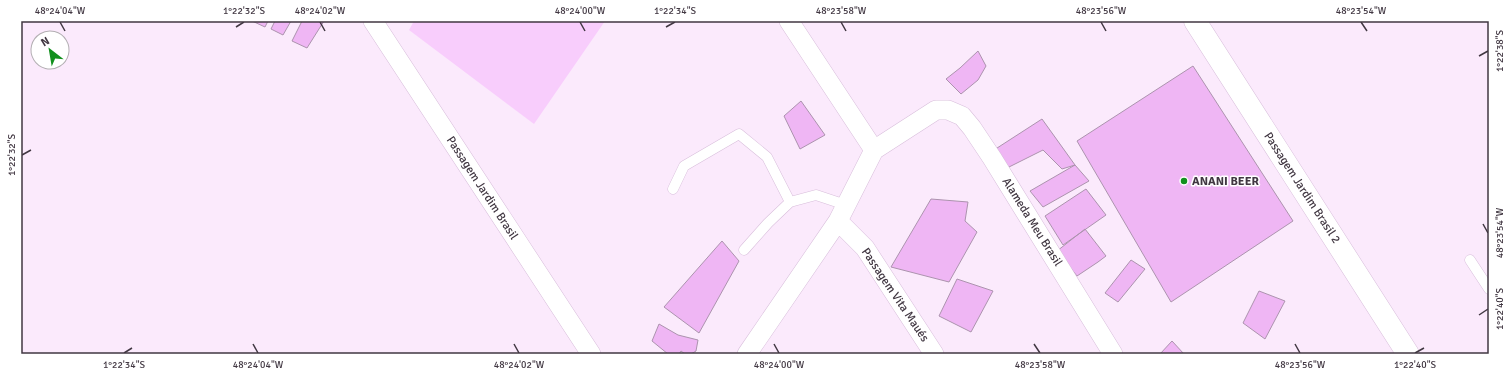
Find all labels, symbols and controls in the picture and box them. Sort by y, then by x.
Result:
text: 48°24'04"W [35,5,86,17]
text: 1°22'32"S [223,5,266,17]
text: 48°24'02"W [295,5,346,17]
text: 48°24'00"W [555,5,606,17]
text: 1°22'34"S [654,5,697,17]
text: 48°23'58"W [816,5,867,17]
text: 48°23'56"W [1076,5,1127,17]
text: 48°23'54"W [1336,5,1387,17]
text: 1°22'38"S [1494,29,1506,72]
north arrow [30,30,70,70]
text: N [38,34,52,49]
street label: Passagem Jardim Brasil 2 [1260,130,1344,246]
text: 1°22'32"S [6,133,18,176]
street label: Passagem Jardim Brasil [443,133,521,243]
place label: ANANI BEER [1192,174,1260,189]
street label: Alameda Meu Brasil [999,175,1066,270]
marker: ANANI BEER [1179,176,1189,186]
text: 48°23'54"W [1494,207,1506,258]
street label: Passagem Vita Maués [858,245,932,345]
text: 1°22'40"S [1494,287,1506,330]
text: 1°22'34"S [103,359,146,371]
text: 48°24'04"W [233,359,284,371]
text: 48°24'02"W [494,359,545,371]
text: 48°24'00"W [754,359,805,371]
text: 48°23'58"W [1015,359,1066,371]
text: 48°23'56"W [1275,359,1326,371]
text: 1°22'40"S [1394,359,1437,371]

